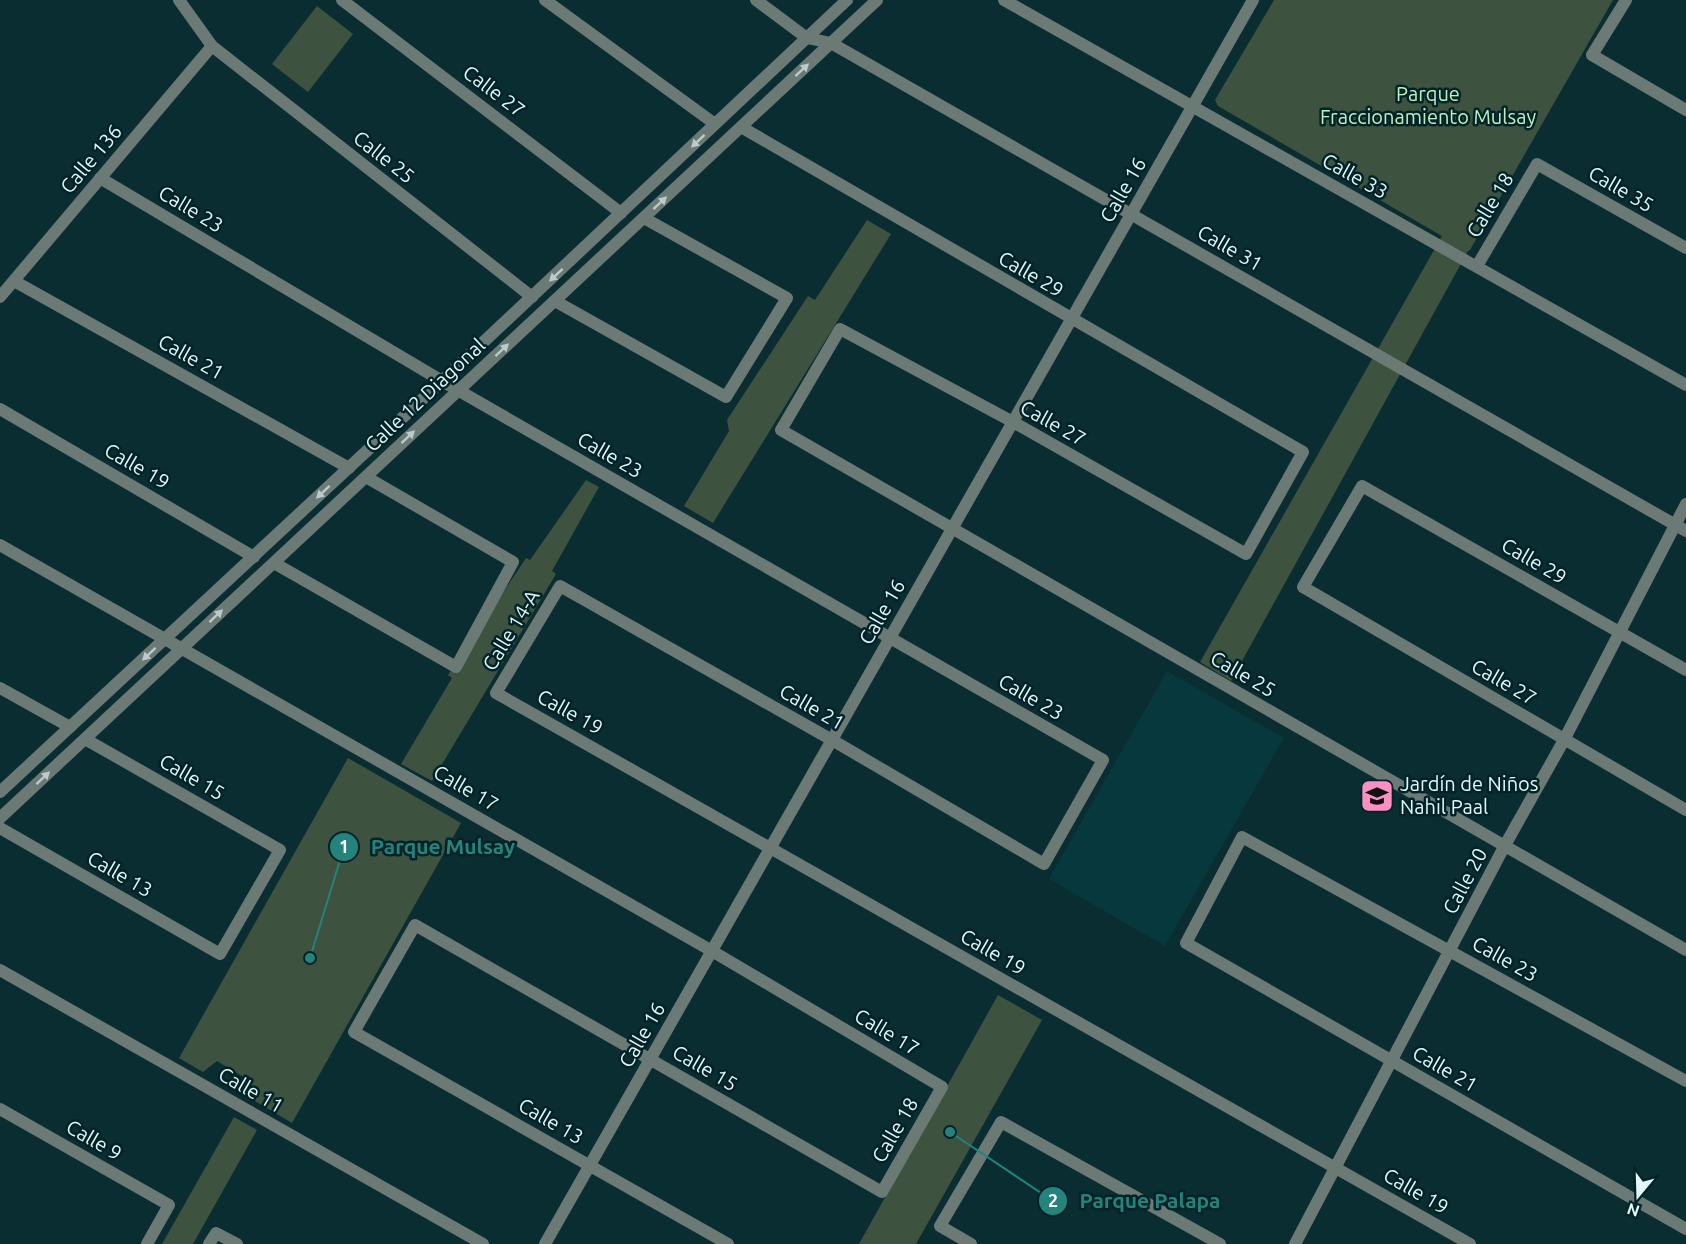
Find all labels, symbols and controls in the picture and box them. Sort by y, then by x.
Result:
street label: Calle 27 [459,60,530,121]
one-way arrow [795,63,810,77]
park label: Parque Fraccionamiento Mulsay [1320,82,1536,128]
street label: Calle 136 [55,120,126,198]
street label: Calle 25 [349,126,419,188]
one-way arrow [690,134,705,148]
street label: Calle 33 [1319,148,1392,203]
street label: Calle 16 [1095,153,1150,226]
street label: Calle 35 [1585,161,1658,216]
street label: Calle 18 [1461,168,1518,241]
street label: Calle 23 [155,180,228,237]
one-way arrow [652,196,667,210]
street label: Calle 31 [1194,220,1267,275]
street label: Calle 29 [995,246,1068,301]
one-way arrow [549,267,563,281]
street label: Calle 21 [155,329,228,384]
street label: Calle 12 Diagonal [360,333,489,456]
one-way arrow [494,343,509,357]
street label: Calle 27 [1017,395,1090,450]
street label: Calle 23 [574,427,647,482]
one-way arrow [401,431,415,445]
street label: Calle 19 [101,438,174,493]
one-way arrow [316,485,330,499]
street label: Calle 29 [1498,533,1571,588]
street label: Calle 16 [854,575,909,648]
street label: Calle 14-A [478,585,544,674]
one-way arrow [208,610,223,623]
street label: Calle 25 [1207,646,1280,701]
one-way arrow [142,647,157,661]
street label: Calle 27 [1468,654,1541,709]
street label: Calle 23 [995,669,1068,724]
street label: Calle 21 [776,679,849,734]
street label: Calle 19 [534,684,607,739]
street label: Calle 15 [156,749,229,804]
street label: Calle 17 [430,760,503,815]
one-way arrow [35,772,50,785]
place label: Jardín de Niños Nahil Paal [1400,772,1539,818]
school or university icon: Jardín de Niños Nahil Paal [1359,778,1395,814]
callout: Parque Mulsay [329,827,527,866]
text: Parque Mulsay [371,834,515,858]
text: 1 [339,836,349,856]
street label: Calle 20 [1438,844,1491,918]
street label: Calle 13 [84,846,157,901]
street label: Calle 19 [957,924,1030,979]
street label: Calle 23 [1469,931,1542,986]
street label: Calle 16 [614,998,669,1071]
street label: Calle 17 [851,1003,924,1060]
street label: Calle 15 [669,1040,742,1095]
street label: Calle 21 [1409,1041,1482,1096]
street label: Calle 11 [215,1062,288,1117]
street label: Calle 13 [515,1093,588,1148]
street label: Calle 18 [867,1093,922,1166]
street label: Calle 9 [63,1115,126,1165]
street label: Calle 19 [1380,1163,1453,1218]
north arrow [1608,1166,1668,1226]
callout: Parque Palapa [1038,1181,1233,1220]
text: Parque Palapa [1079,1188,1221,1212]
text: 2 [1048,1190,1058,1210]
text: N [1625,1200,1642,1221]

